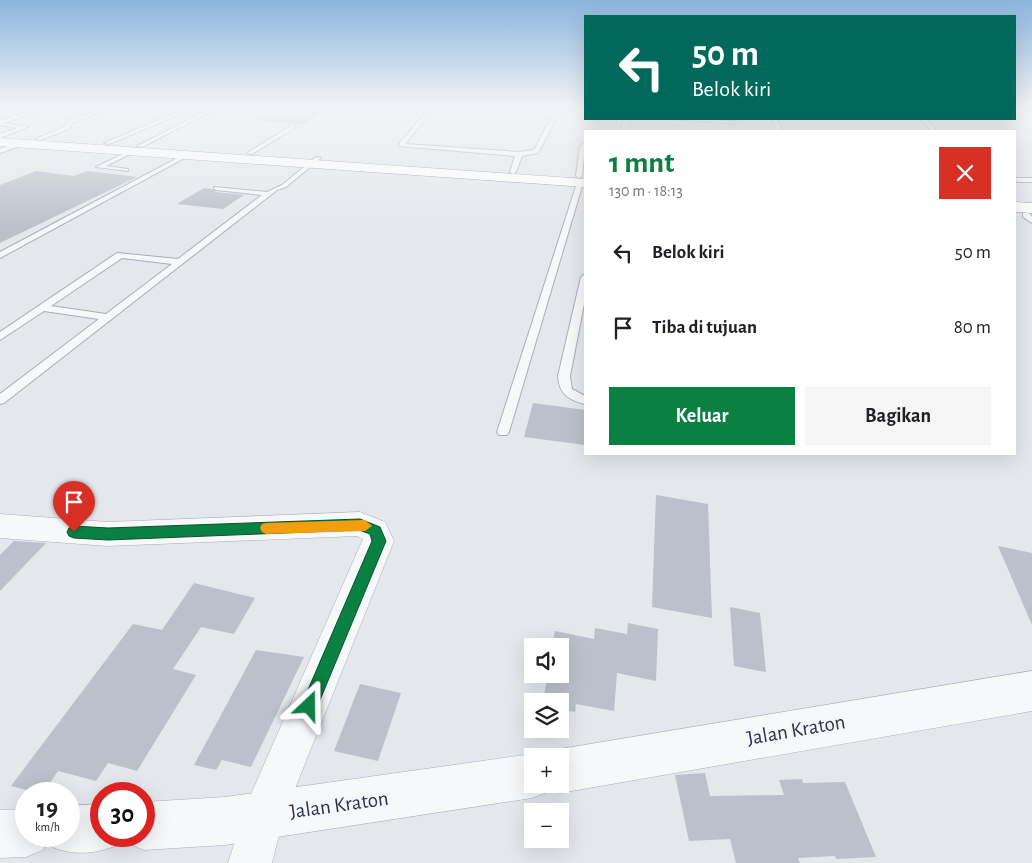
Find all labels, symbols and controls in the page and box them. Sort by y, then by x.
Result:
icon: left [609,35,674,100]
text: 50 m [692,37,759,72]
text: Belok kiri [692,78,771,100]
button: close [939,147,991,199]
text: 1 mnt [609,148,674,178]
text: 130 m · 18:13 [609,183,683,199]
icon: left [609,239,637,267]
text: Belok kiri [652,243,724,262]
text: 50 m [955,243,991,262]
icon: arrive [609,314,637,342]
text: Tiba di tujuan [652,318,757,337]
text: 80 m [954,318,991,337]
button: Keluar [609,387,795,445]
button: Bagikan [805,387,991,445]
pin [53,481,95,532]
icon: arrive [60,488,88,516]
map controls [524,638,569,848]
button: sound [524,638,569,683]
position arrow [282,679,334,731]
button: layers [524,693,569,738]
street label: Jalan Kraton [745,711,847,749]
button: + [524,748,569,793]
speed limit sign: 30 [90,782,155,847]
street label: Jalan Kraton [288,788,390,822]
text: 19 [37,796,58,821]
button: − [524,803,569,848]
text: km/h [35,821,60,833]

